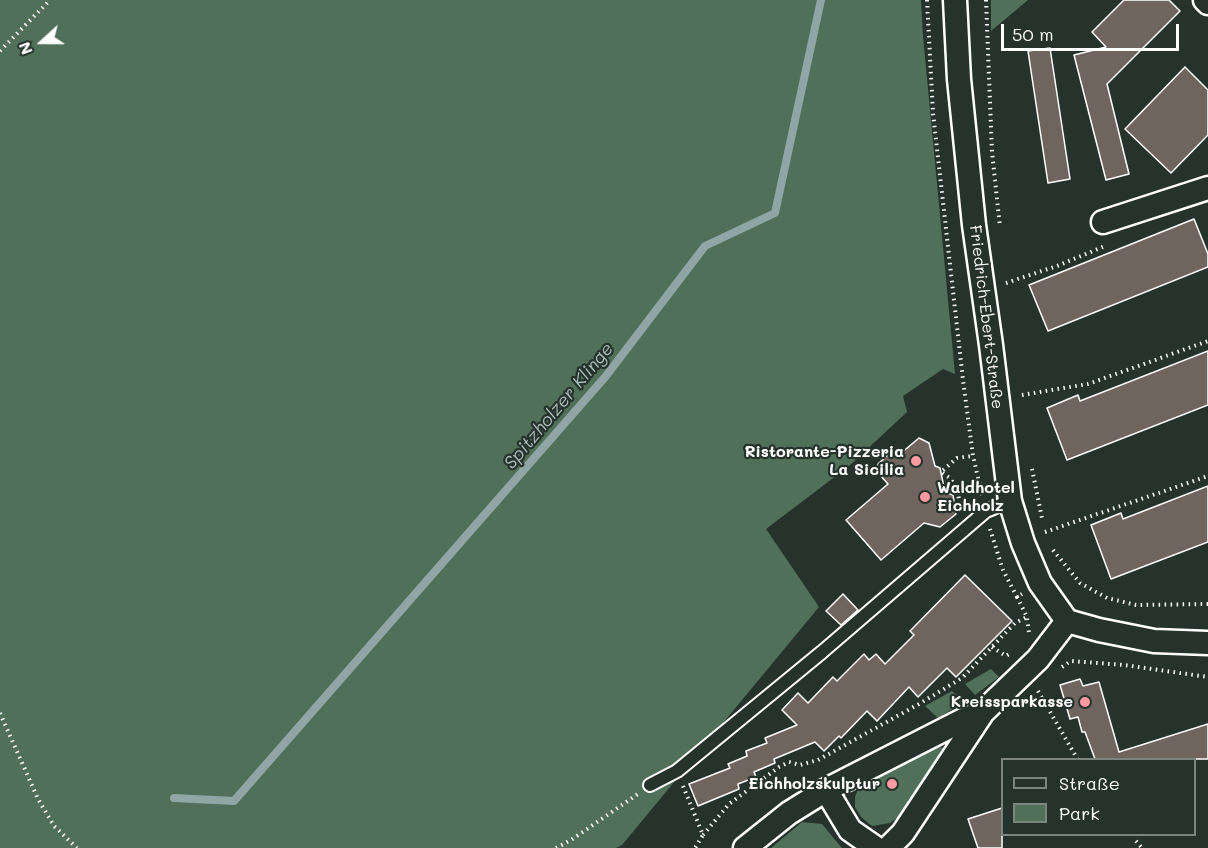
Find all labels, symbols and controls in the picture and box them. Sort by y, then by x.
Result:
north arrow [12,12,72,72]
scale bar [1004,12,1182,50]
text: 50 m [1012,22,1054,46]
text: N [13,39,37,58]
street label: Friedrich-Ebert-Straße [965,224,1007,410]
water label: Spitzholzer Klinge [500,338,618,474]
place label: Ristorante-Pizzeria La Sicilia [744,442,904,480]
marker: Ristorante-Pizzeria La Sicilia [909,454,923,468]
place label: Waldhotel Eichholz [937,478,1015,516]
marker: Waldhotel Eichholz [918,490,932,504]
place label: Kreissparkasse [951,692,1073,712]
marker: Kreissparkasse [1078,695,1092,709]
legend [1001,758,1196,836]
text: Straße [1059,771,1120,795]
place label: Eichholzskulptur [748,774,880,794]
marker: Eichholzskulptur [885,777,899,791]
text: Park [1059,801,1100,825]

